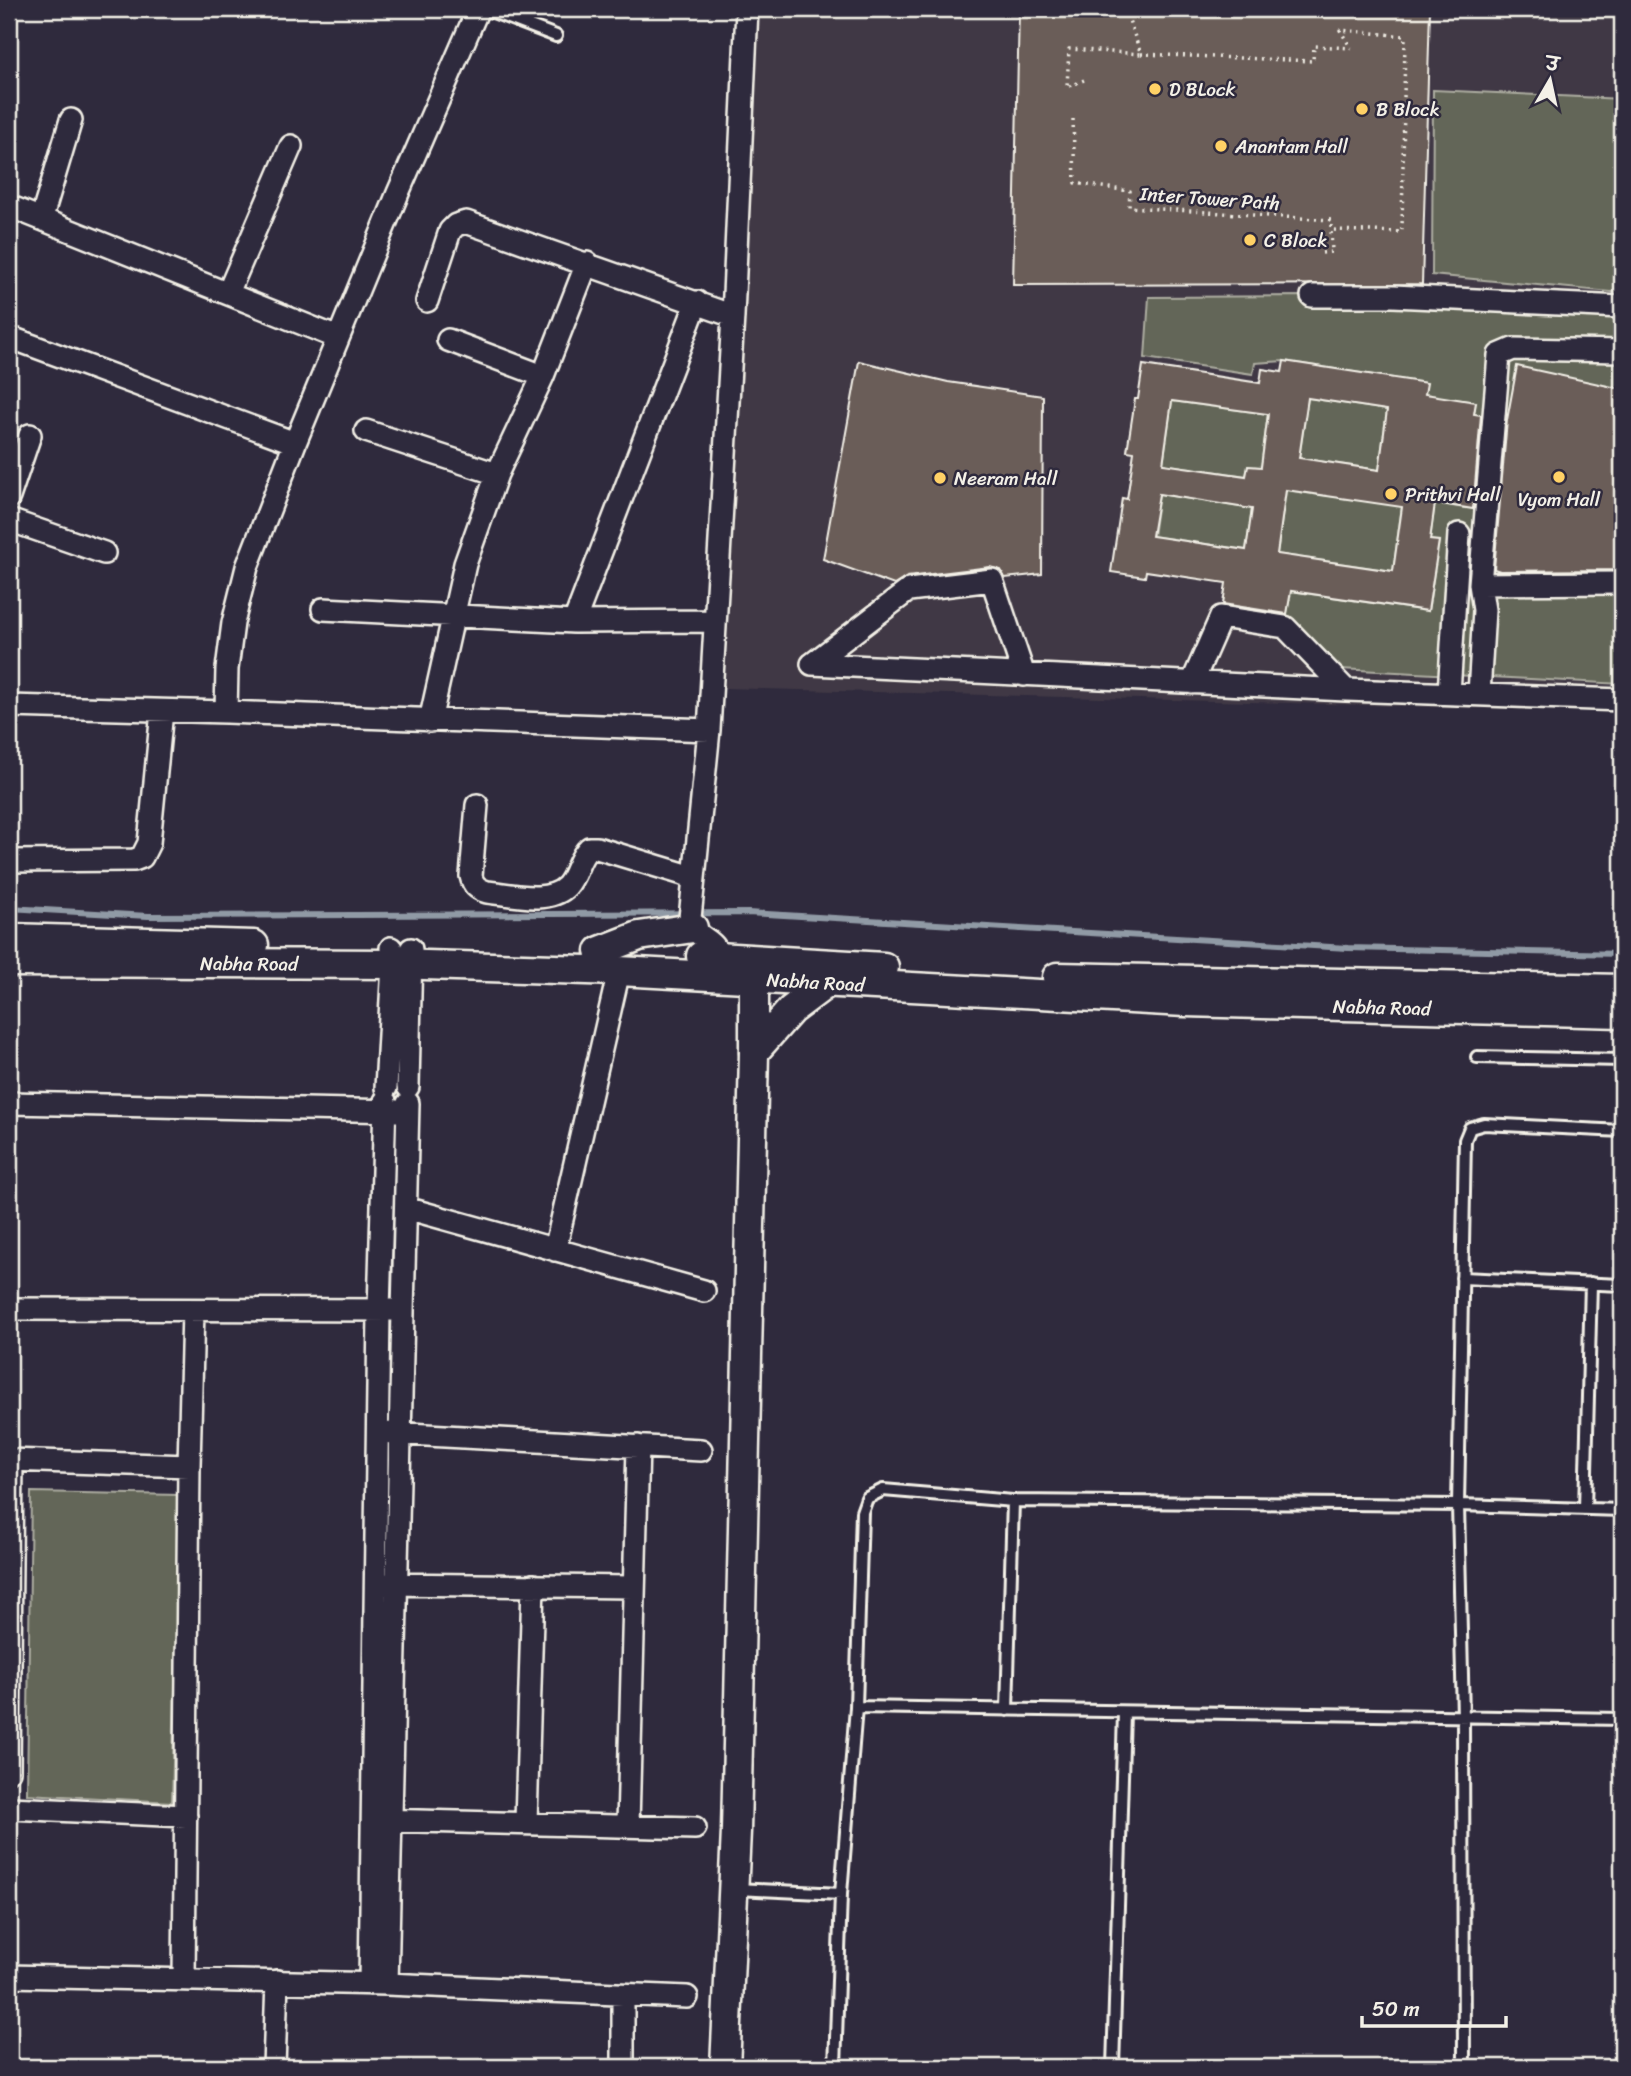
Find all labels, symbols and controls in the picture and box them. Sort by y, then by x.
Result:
north arrow [1516,46,1586,116]
text: उ [1542,46,1564,81]
place label: D BLock [1169,73,1235,106]
marker: D BLock [1147,81,1163,97]
place label: B Block [1376,93,1440,126]
marker: B Block [1354,101,1370,117]
place label: Anantam Hall [1234,130,1349,163]
marker: Anantam Hall [1213,138,1229,154]
street label: Inter Tower Path [1138,177,1281,220]
place label: C Block [1264,224,1328,257]
marker: C Block [1242,232,1258,248]
place label: Neeram Hall [954,462,1058,495]
marker: Vyom Hall [1551,469,1567,485]
marker: Neeram Hall [932,470,948,486]
place label: Prithvi Hall [1405,478,1501,511]
place label: Vyom Hall [1518,483,1601,516]
marker: Prithvi Hall [1383,486,1399,502]
street label: Nabha Road [200,947,300,981]
street label: Nabha Road [766,963,867,1002]
street label: Nabha Road [1332,990,1433,1025]
scale bar [1362,1985,1505,2029]
text: 50 m [1372,1990,1420,2028]

